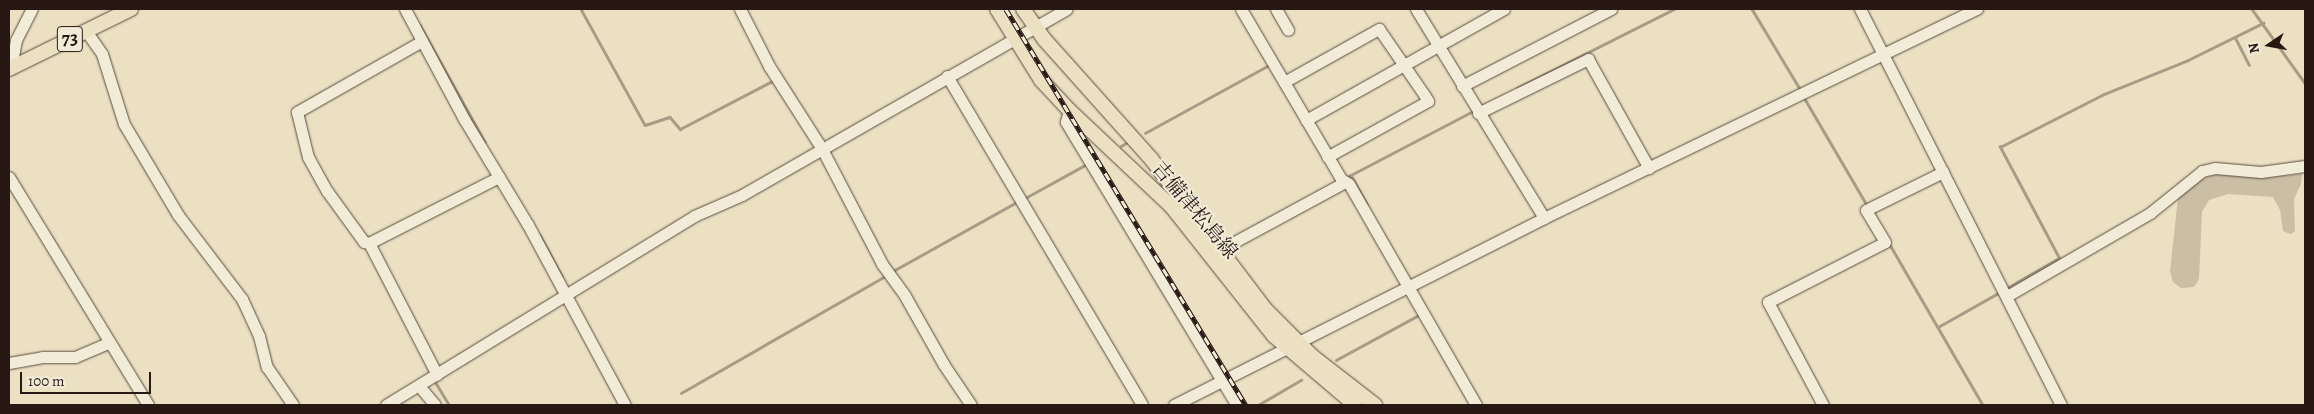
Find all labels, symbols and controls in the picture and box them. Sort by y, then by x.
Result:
north arrow [2244,20,2294,70]
road number: 73 [56,22,84,56]
text: N [2243,41,2264,55]
street label: 吉備津松島線 [1147,156,1243,264]
scale bar [22,362,154,394]
text: 100 m [28,371,65,391]

